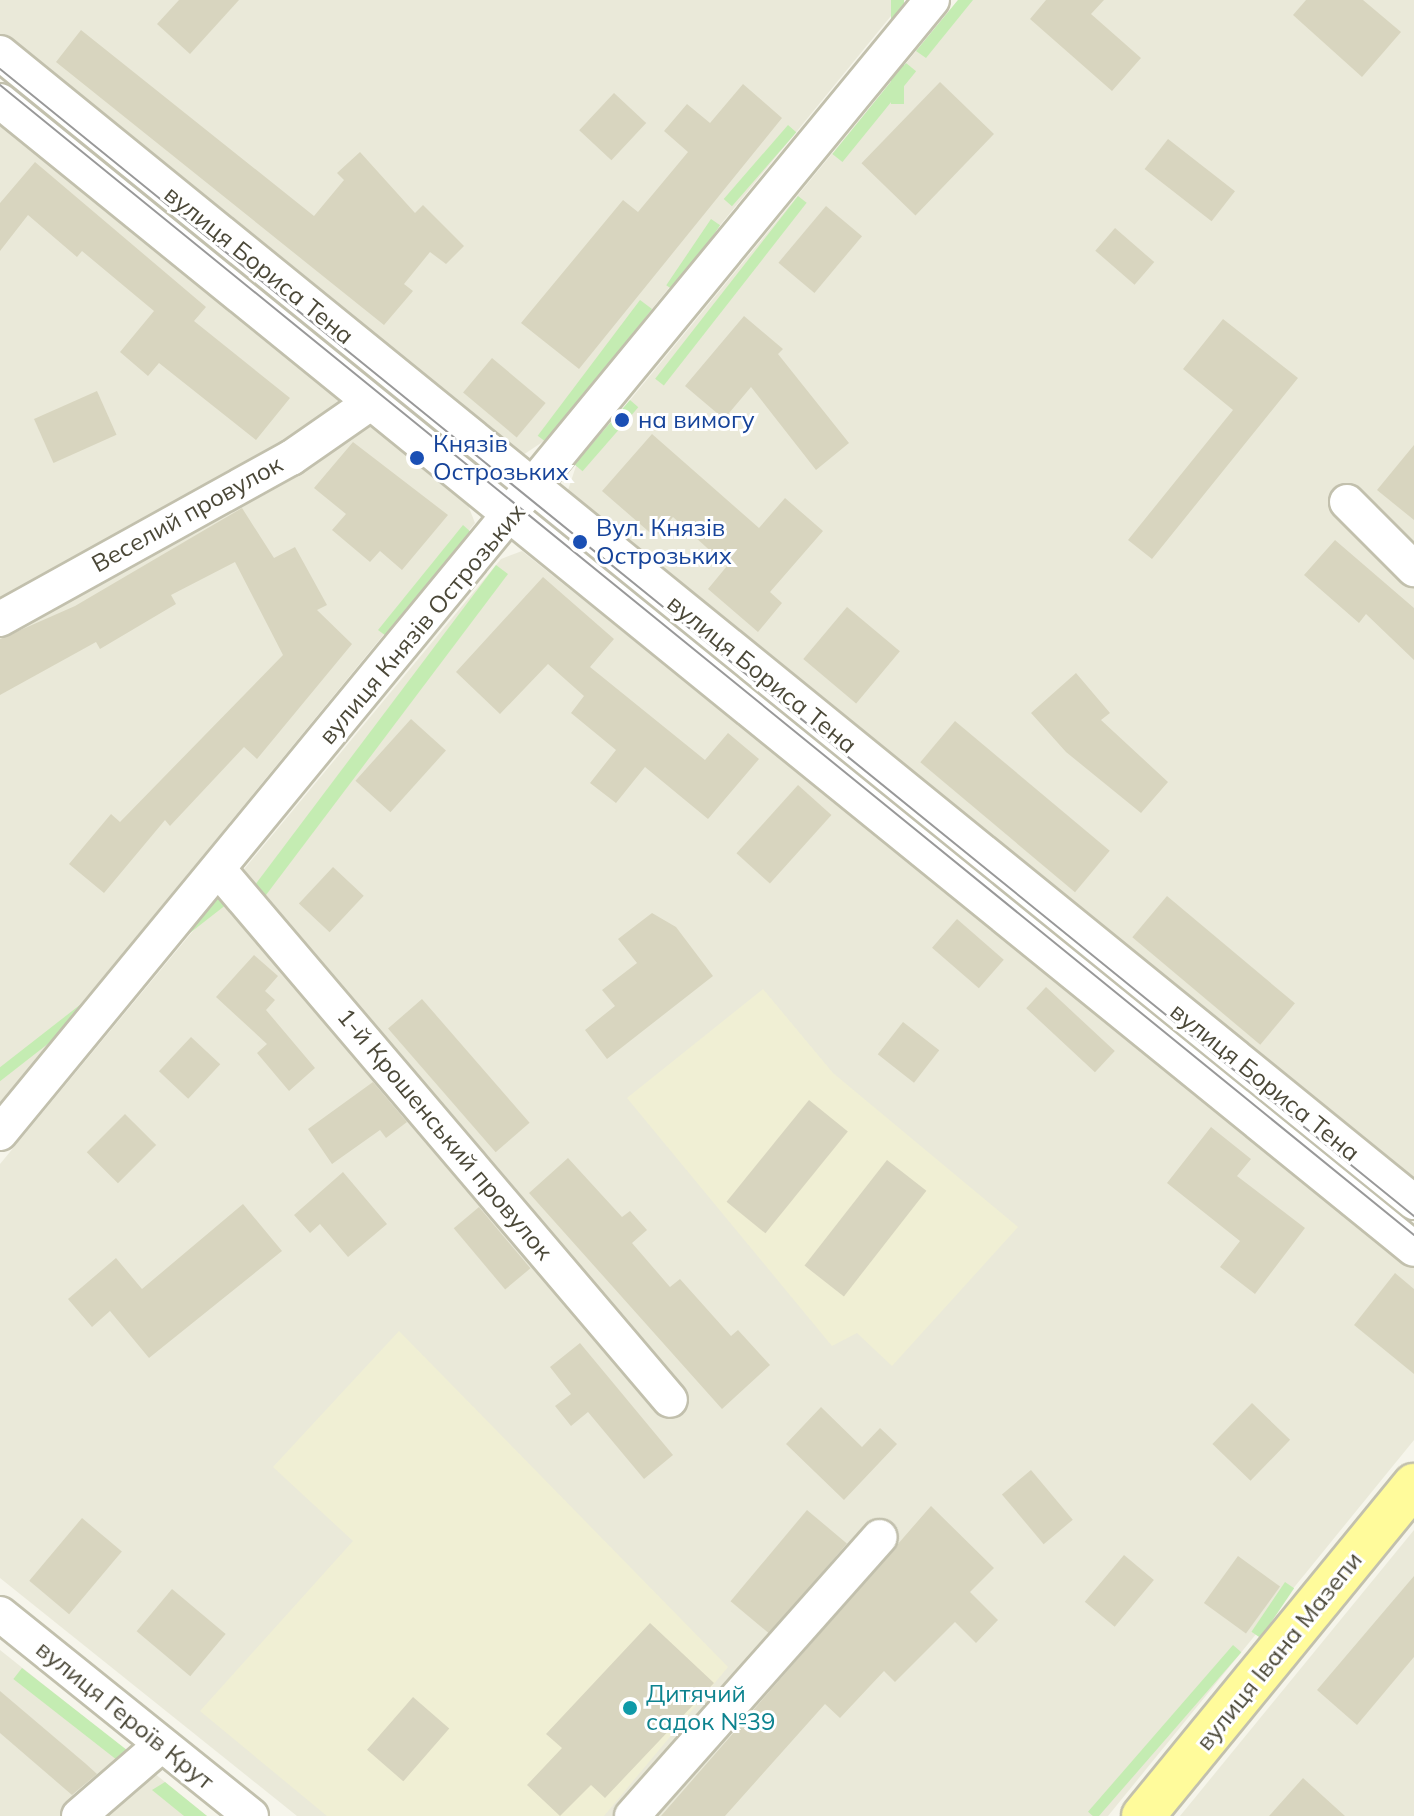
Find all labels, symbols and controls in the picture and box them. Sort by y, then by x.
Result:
street label: вулиця Бориса Тена [159,180,359,350]
place label: на вимогу [638,406,755,434]
marker: на вимогу [613,411,631,429]
place label: Князів Острозьких [433,430,569,486]
marker: Князів Острозьких [408,449,426,467]
street label: Веселий провулок [87,450,287,578]
street label: вулиця Князів Острозьких [313,498,531,750]
place label: Вул. Князів Острозьких [596,514,732,570]
marker: Вул. Князів Острозьких [571,533,589,551]
street label: вулиця Бориса Тена [662,589,862,759]
street label: вулиця Бориса Тена [1165,997,1365,1167]
street label: 1-й Крошенський провулок [331,1002,559,1266]
street label: вулиця Івана Мазепи [1190,1546,1368,1756]
street label: вулиця Героїв Крут [30,1634,220,1796]
place label: Дитячий садок №39 [646,1680,775,1736]
marker: Дитячий садок №39 [621,1699,639,1717]

